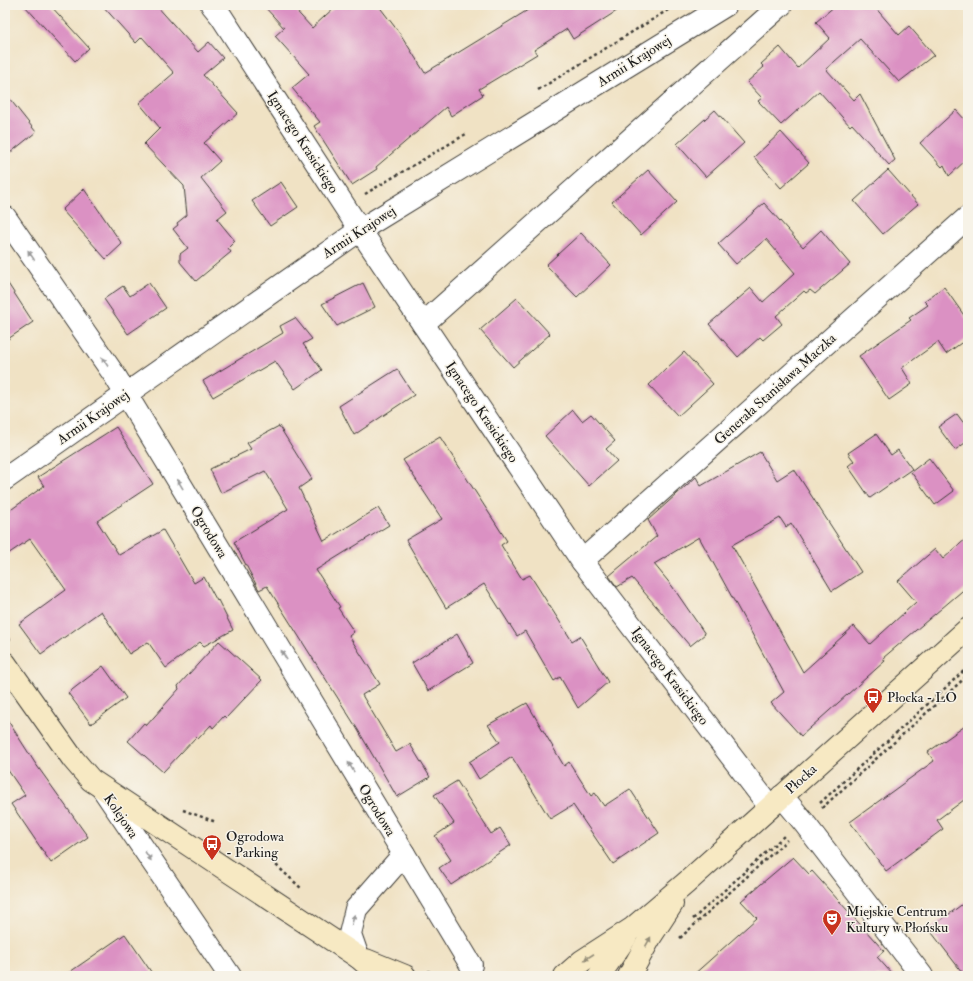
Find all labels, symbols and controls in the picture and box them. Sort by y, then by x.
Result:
street label: Armii Krajowej [593,32,674,91]
street label: Ignacego Krasickiego [264,88,342,196]
street label: Armii Krajowej [318,202,399,262]
one-way arrow [27,250,35,260]
street label: Generała Stanisława Maczka [711,330,840,448]
one-way arrow [101,357,109,367]
street label: Ignacego Krasickiego [442,358,522,466]
street label: Armii Krajowej [53,386,132,449]
one-way arrow [176,479,184,489]
street label: Ogrodowa [187,503,231,561]
street label: Ignacego Krasickiego [628,624,713,729]
one-way arrow [280,649,287,661]
bus stop icon: Płocka - LO [862,686,884,714]
place label: Płocka - LO [887,689,957,706]
street label: Płocka [782,760,820,798]
one-way arrow [347,761,354,773]
street label: Ogrodowa [355,781,399,839]
street label: Kolejowa [100,791,142,842]
place label: Ogrodowa - Parking [226,828,284,861]
bus stop icon: Ogrodowa - Parking [201,833,223,861]
one-way arrow [144,851,152,861]
place label: Miejskie Centrum Kultury w Płońsku [846,903,948,937]
theatre icon: Miejskie Centrum Kultury w Płońsku [821,908,843,936]
one-way arrow [350,913,356,925]
one-way arrow [644,936,651,948]
one-way arrow [583,953,594,961]

